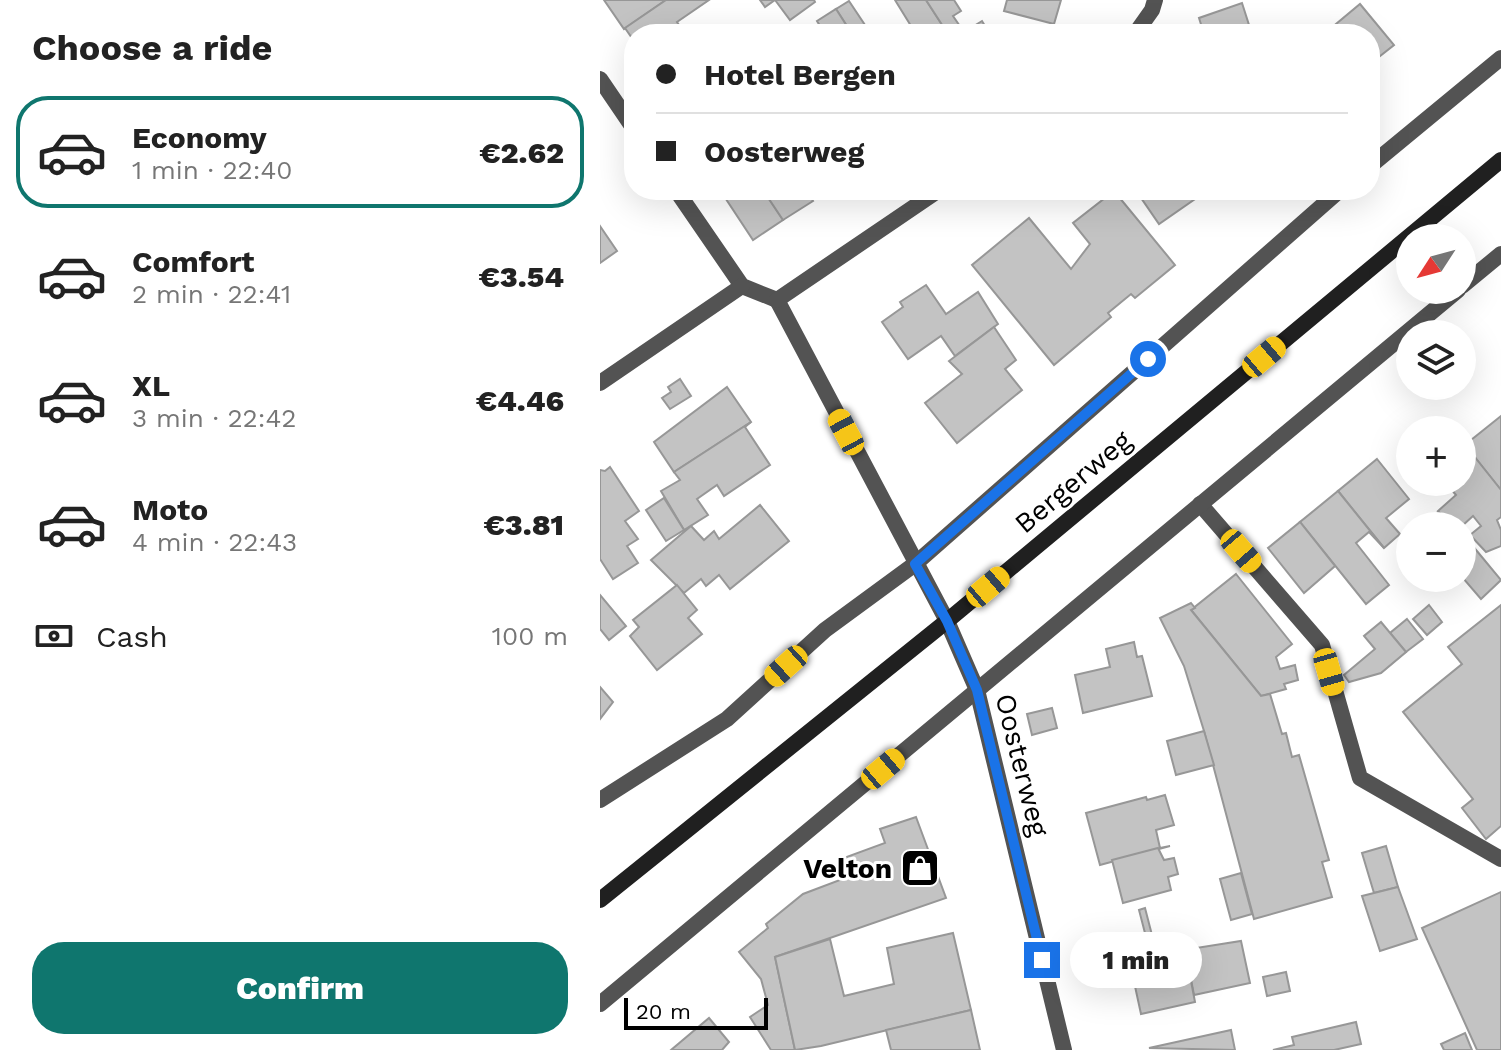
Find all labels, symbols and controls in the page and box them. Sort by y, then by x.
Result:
text: Choose a ride [32,27,272,69]
text: Hotel Bergen [704,57,896,92]
icon: car [36,116,108,188]
text: Economy [132,120,267,155]
text: Oosterweg [704,134,864,169]
text: €2.62 [479,135,564,170]
text: 1 min · 22:40 [132,155,292,185]
north arrow [1396,224,1476,304]
map controls [1396,224,1476,592]
icon: car [36,240,108,312]
text: Comfort [132,244,254,279]
text: €3.54 [479,259,564,294]
text: 2 min · 22:41 [132,279,291,309]
button: layers [1396,320,1476,400]
car [1238,332,1290,382]
route start [1130,341,1166,377]
icon: car [36,364,108,436]
text: XL [132,368,170,403]
text: €4.46 [476,383,564,418]
text: 3 min · 22:42 [132,403,296,433]
car [824,405,868,459]
button: + [1396,416,1476,496]
street label: Bergerweg [1008,424,1138,540]
icon: car [36,488,108,560]
text: Moto [132,492,208,527]
text: €3.81 [484,507,564,542]
button: − [1396,512,1476,592]
car [1216,525,1266,577]
text: 4 min · 22:43 [132,527,297,557]
car [962,562,1014,612]
icon: cash [32,614,76,658]
text: Cash [96,619,168,654]
text: 100 m [492,621,568,651]
car [760,641,812,691]
car [1311,646,1347,698]
street label: Oosterweg [988,690,1056,840]
car [857,744,909,794]
shop icon: Velton [899,847,941,889]
place label: Velton [803,852,892,885]
callout: 1 min [1070,932,1202,988]
button: Confirm [32,942,568,1034]
route end [1024,942,1060,978]
text: 1 min [1103,945,1169,975]
scale bar [624,994,768,1030]
text: 20 m [636,999,691,1024]

